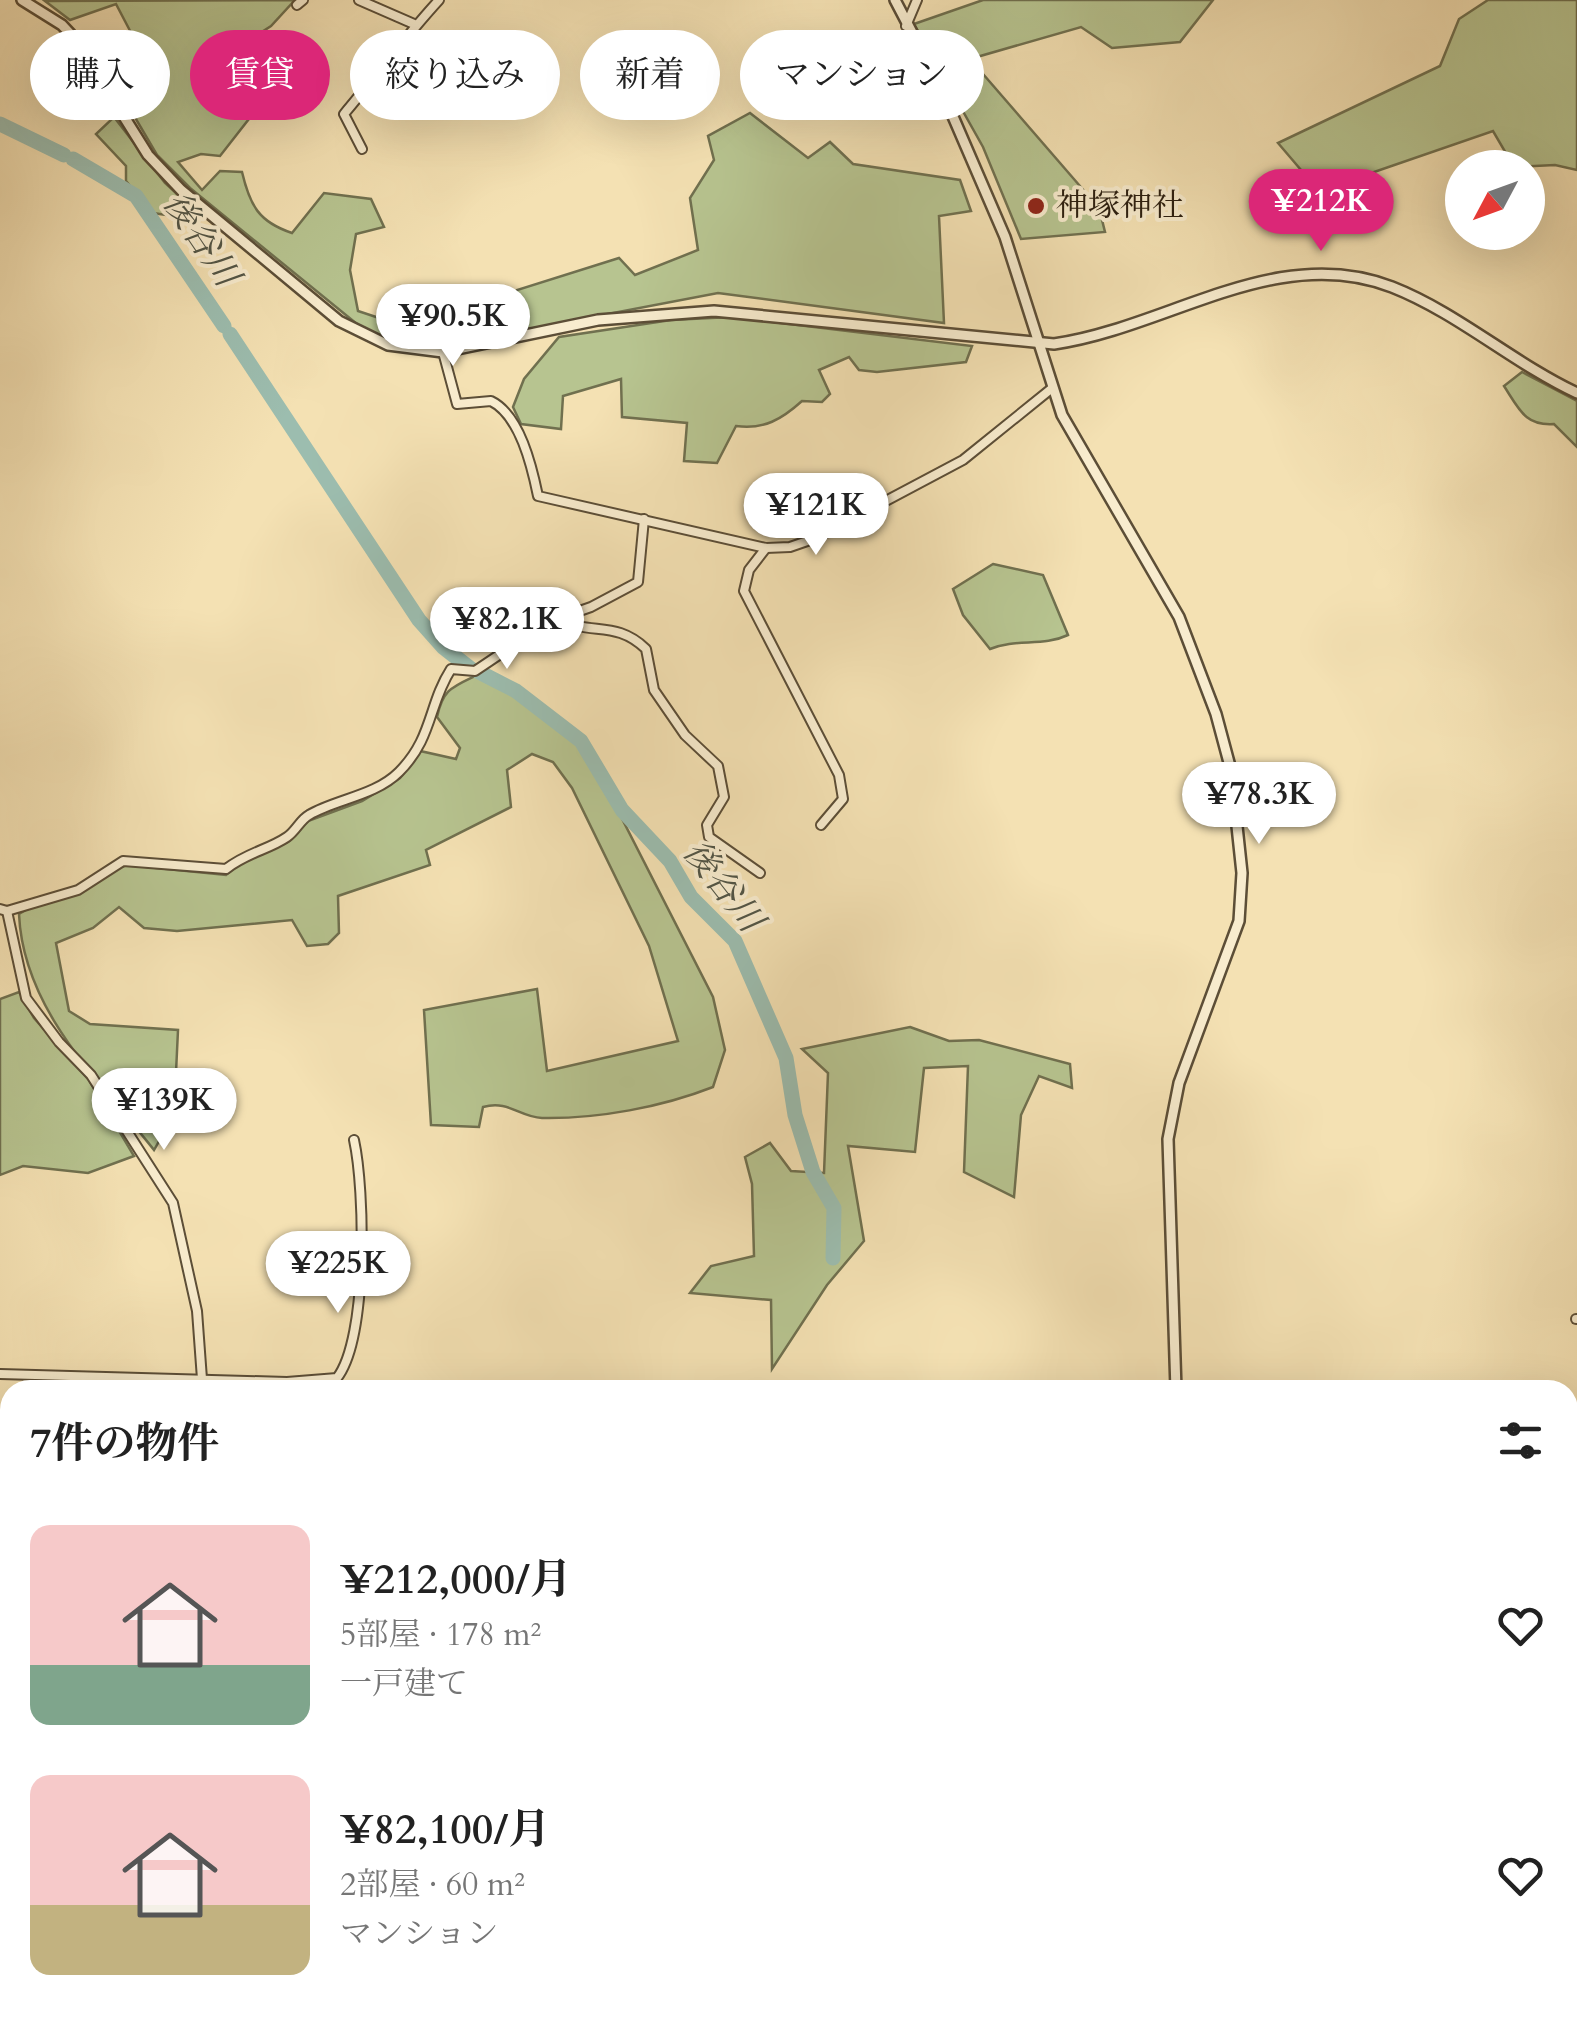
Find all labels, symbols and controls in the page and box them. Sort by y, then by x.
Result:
chip: 購入 [30,30,170,120]
chip: 賃貸 [190,30,330,120]
chip: 絞り込み [350,30,560,120]
chip: 新着 [580,30,720,120]
chip: マンション [740,30,984,120]
north arrow [1445,150,1545,250]
map controls [1445,150,1545,250]
pin: ¥212K [1251,169,1391,254]
text: ¥212K [1271,179,1371,223]
water label: 後谷川 [152,182,252,299]
place label: 神塚神社 [1056,184,1184,228]
marker: 神塚神社 [1025,195,1047,217]
pin: ¥90.5K [372,284,534,369]
text: ¥90.5K [398,294,508,338]
pin: ¥121K [746,473,886,558]
text: ¥121K [766,483,866,527]
pin: ¥82.1K [426,587,588,672]
text: ¥82.1K [452,597,562,641]
pin: ¥78.3K [1178,762,1340,847]
text: ¥78.3K [1204,772,1314,816]
water label: 後谷川 [672,830,777,945]
pin: ¥139K [94,1068,234,1153]
text: ¥139K [114,1078,214,1122]
pin: ¥225K [268,1231,408,1316]
text: ¥225K [288,1241,388,1285]
icon: filters [1493,1413,1548,1468]
text: 7件の物件 [30,1415,220,1472]
text: ¥212,000/月 [340,1551,572,1608]
icon: home [110,1565,230,1685]
icon: heart [1493,1598,1548,1653]
text: 5部屋 · 178 m² [340,1613,541,1657]
text: 一戸建て [340,1662,468,1706]
text: ¥82,100/月 [340,1801,550,1858]
icon: home [110,1815,230,1935]
icon: heart [1493,1848,1548,1903]
text: 2部屋 · 60 m² [340,1863,525,1907]
text: マンション [340,1912,499,1956]

